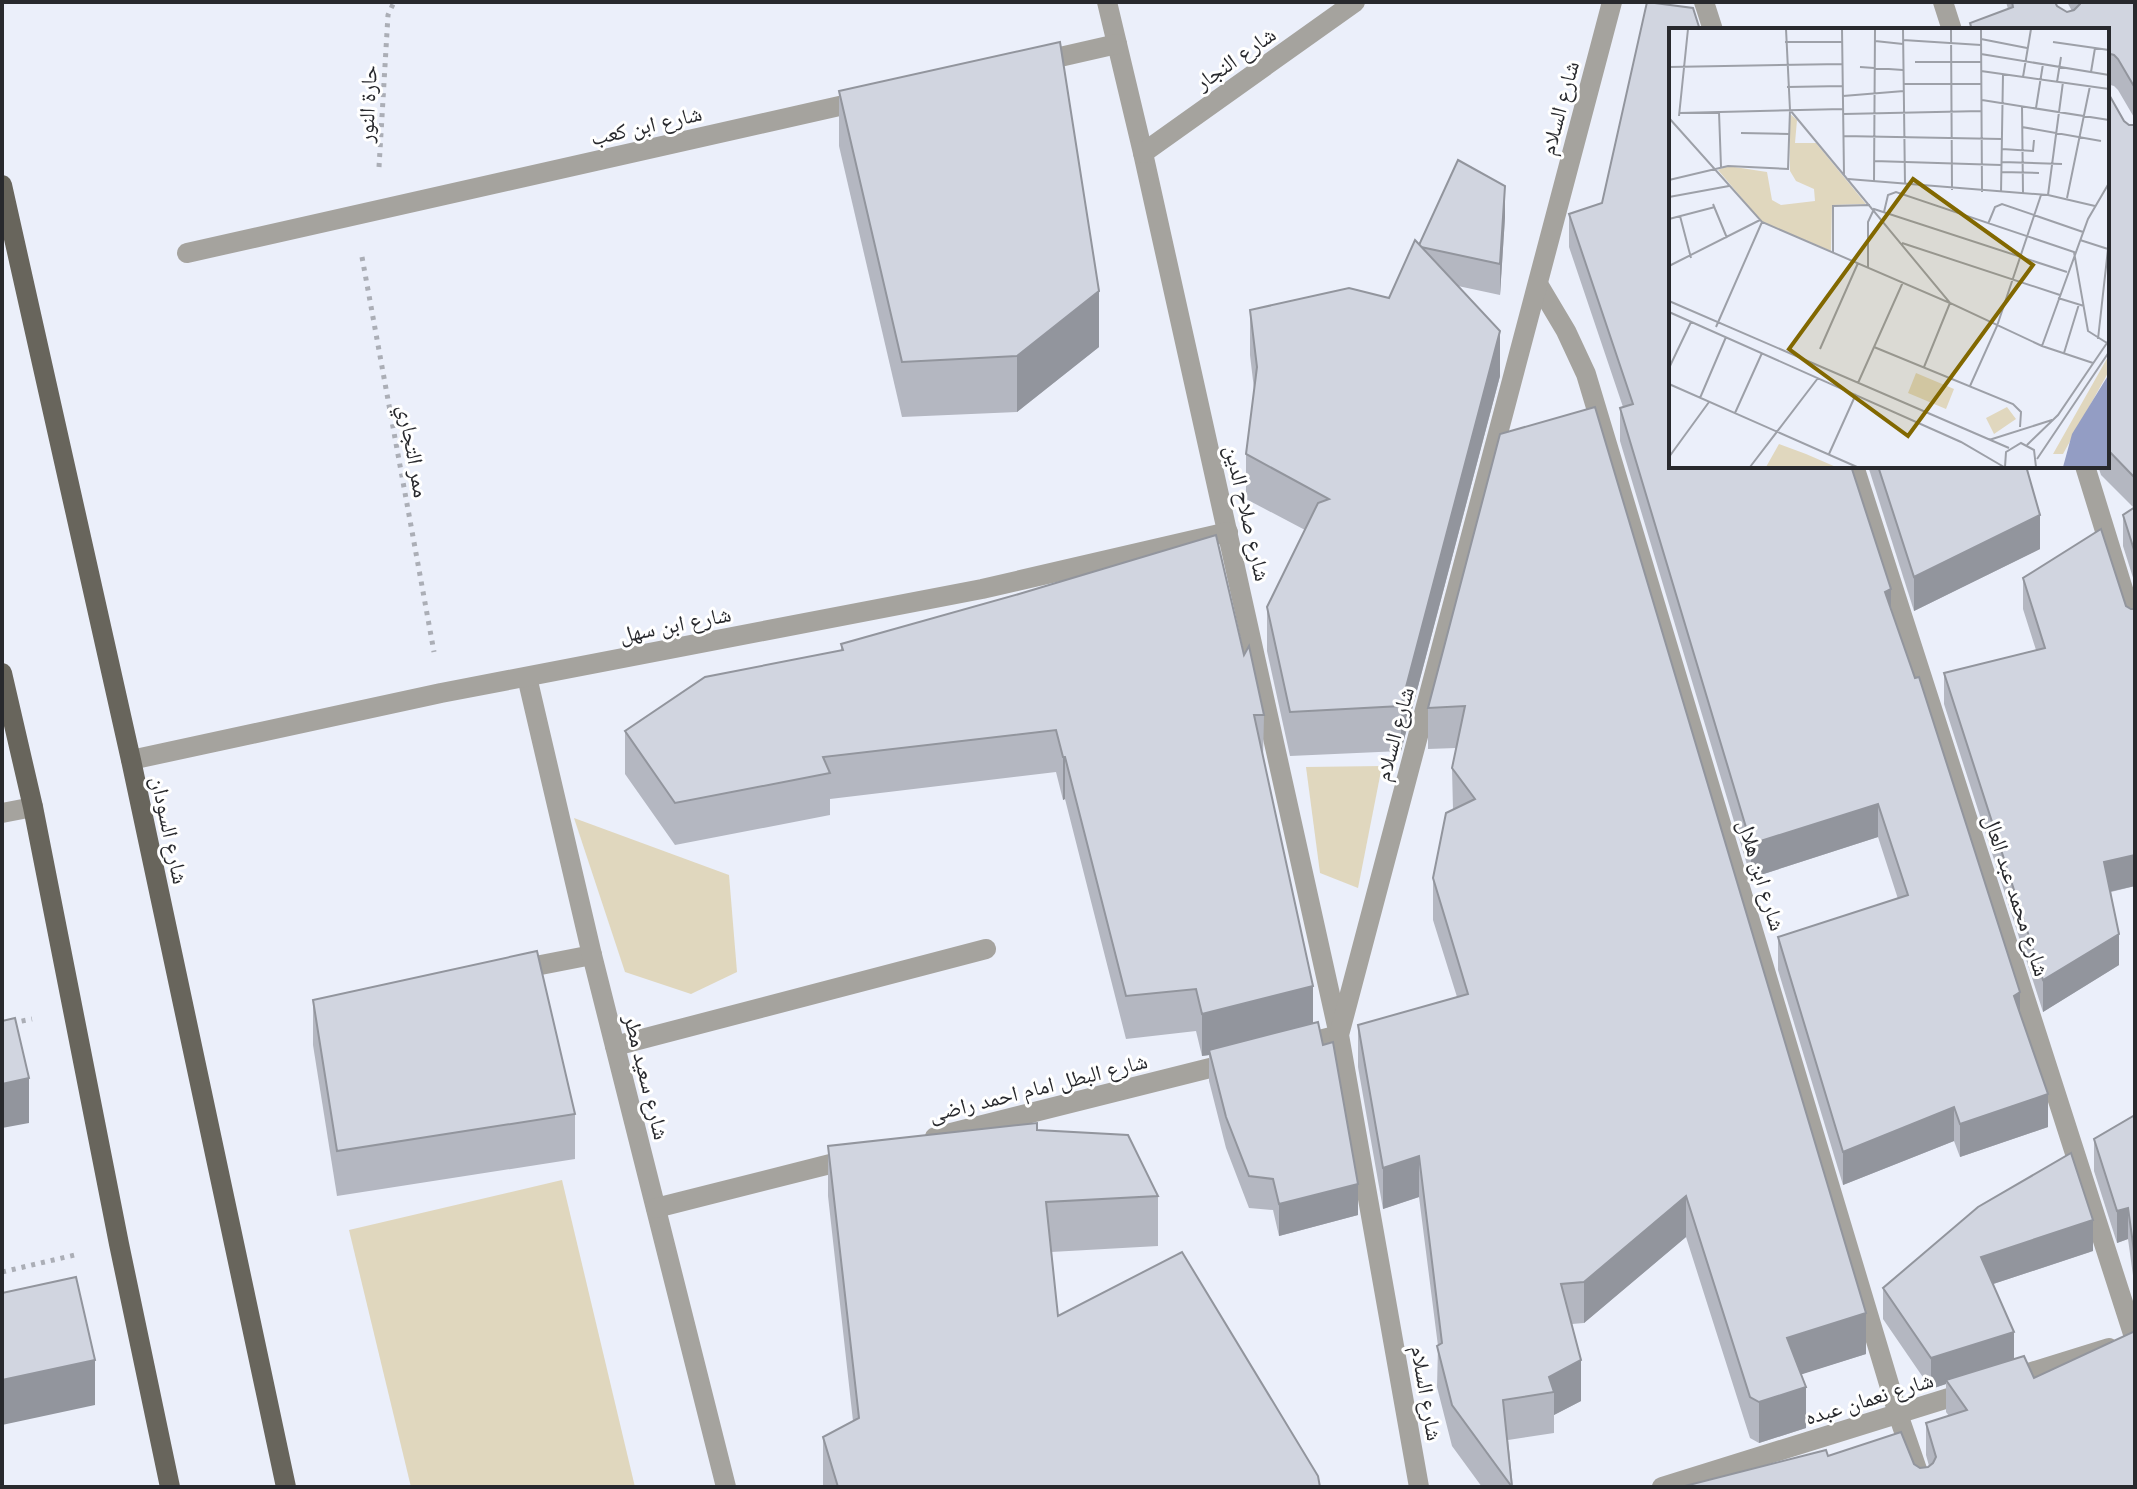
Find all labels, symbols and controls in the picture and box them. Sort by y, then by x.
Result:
street label: شارع النجار [1189,21,1281,97]
inset map [1669,28,2109,468]
street label: شارع السلام [1534,58,1586,158]
street label: حارة النور [352,64,383,145]
street label: شارع ابن كعب [588,100,705,151]
street label: ممر التجاري [389,403,435,500]
street label: شارع صلاح الدين [1219,442,1276,584]
street label: شارع ابن سهل [617,600,733,649]
street label: شارع السلام [1369,684,1421,784]
street label: شارع السودان [145,774,194,887]
street label: شارع محمد عبد العال [1978,811,2055,980]
street label: شارع ابن هلال [1732,816,1791,934]
street label: شارع سعيد مطر [618,1011,675,1143]
street label: شارع البطل امام احمد راضى [926,1047,1151,1129]
street label: شارع السلام [1404,1343,1448,1443]
street label: شارع نعمان عبده [1802,1366,1937,1431]

